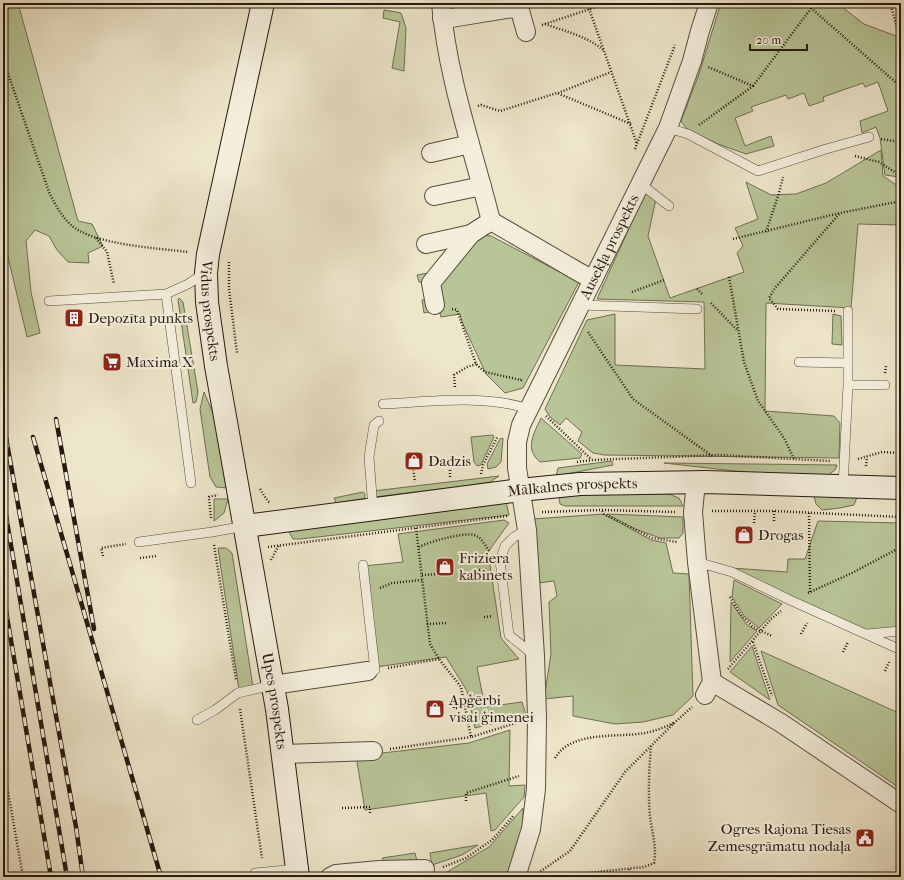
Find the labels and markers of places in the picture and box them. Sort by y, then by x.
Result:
building icon: Depozīta punkts [63,307,85,329]
place label: Depozīta punkts [88,309,193,327]
supermarket icon: Maxima X [101,351,123,373]
place label: Maxima X [126,353,194,371]
shop icon: Dadzis [403,450,425,472]
place label: Dadzis [428,452,472,470]
shop icon: Drogas [733,524,755,546]
place label: Drogas [758,526,804,544]
place label: Friziera kabinets [459,549,513,584]
shop icon: Friziera kabinets [434,556,456,578]
place label: Apģērbi visai ģimenei [448,691,534,726]
shop icon: Apģērbi visai ģimenei [424,698,446,720]
place label: Ogres Rajona Tiesas Zemesgrāmatu nodaļa [708,820,852,855]
public building icon: Ogres Rajona Tiesas Zemesgrāmatu nodaļa [854,827,876,849]

